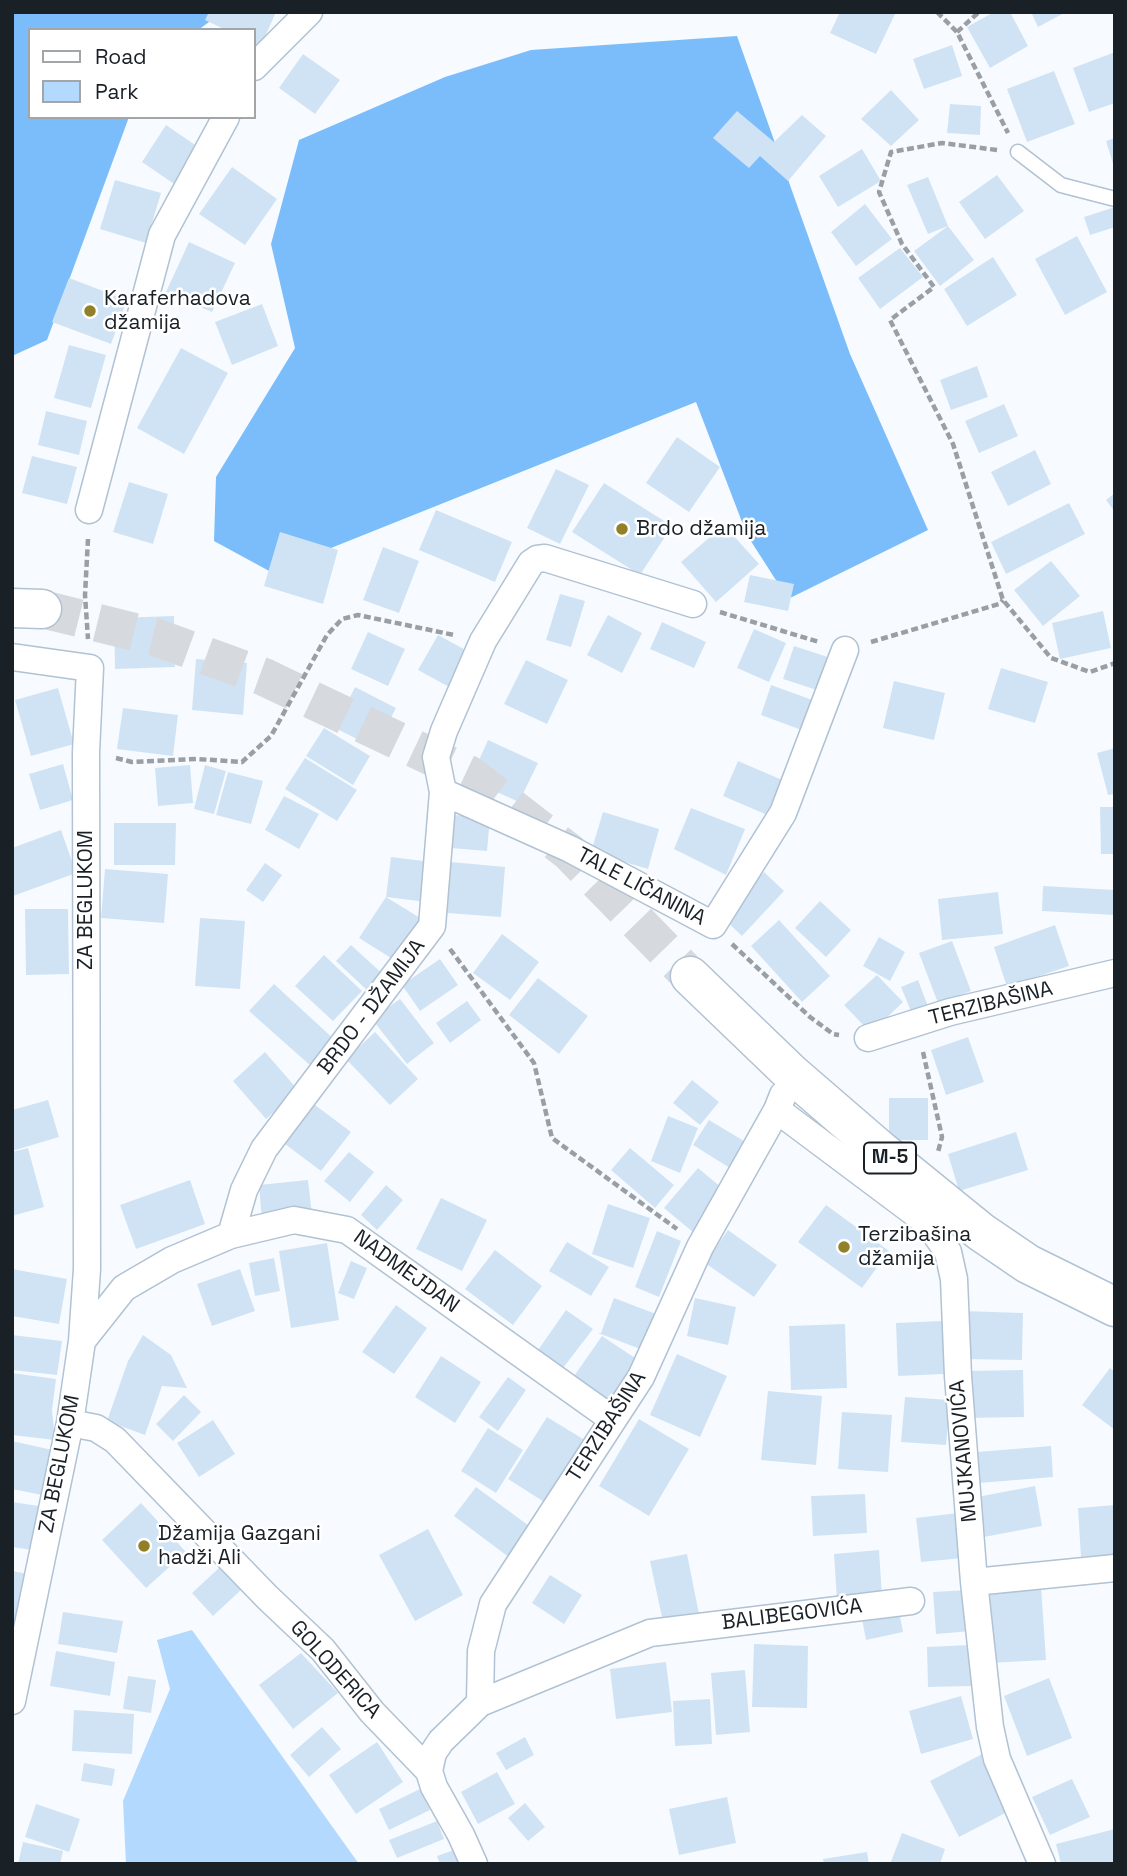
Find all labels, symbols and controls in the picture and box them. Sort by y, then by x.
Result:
legend [28,28,256,119]
text: Road [95,43,147,70]
text: Park [95,78,139,105]
place label: Karaferhadova džamija [104,286,251,336]
marker: Karaferhadova džamija [82,303,98,319]
place label: Brdo džamija [636,516,766,542]
marker: Brdo džamija [614,521,630,537]
street label: ZA BEGLUKOM [73,830,99,970]
street label: TALE LIČANINA [572,843,710,931]
street label: BRDO - DŽAMIJA [313,934,431,1080]
street label: TERZIBAŠINA [926,976,1056,1032]
road number: M-5 [864,1142,916,1174]
place label: Terzibašina džamija [858,1222,971,1272]
street label: NADMEJDAN [348,1225,464,1319]
marker: Terzibašina džamija [836,1239,852,1255]
street label: TERZIBAŠINA [562,1367,652,1487]
street label: MUJKANOVIĆA [945,1379,983,1523]
street label: ZA BEGLUKOM [34,1393,86,1535]
place label: Džamija Gazgani hadži Ali [158,1521,321,1571]
marker: Džamija Gazgani hadži Ali [136,1538,152,1554]
street label: BALIBEGOVIĆA [720,1594,864,1636]
street label: GOLODERICA [284,1616,386,1724]

